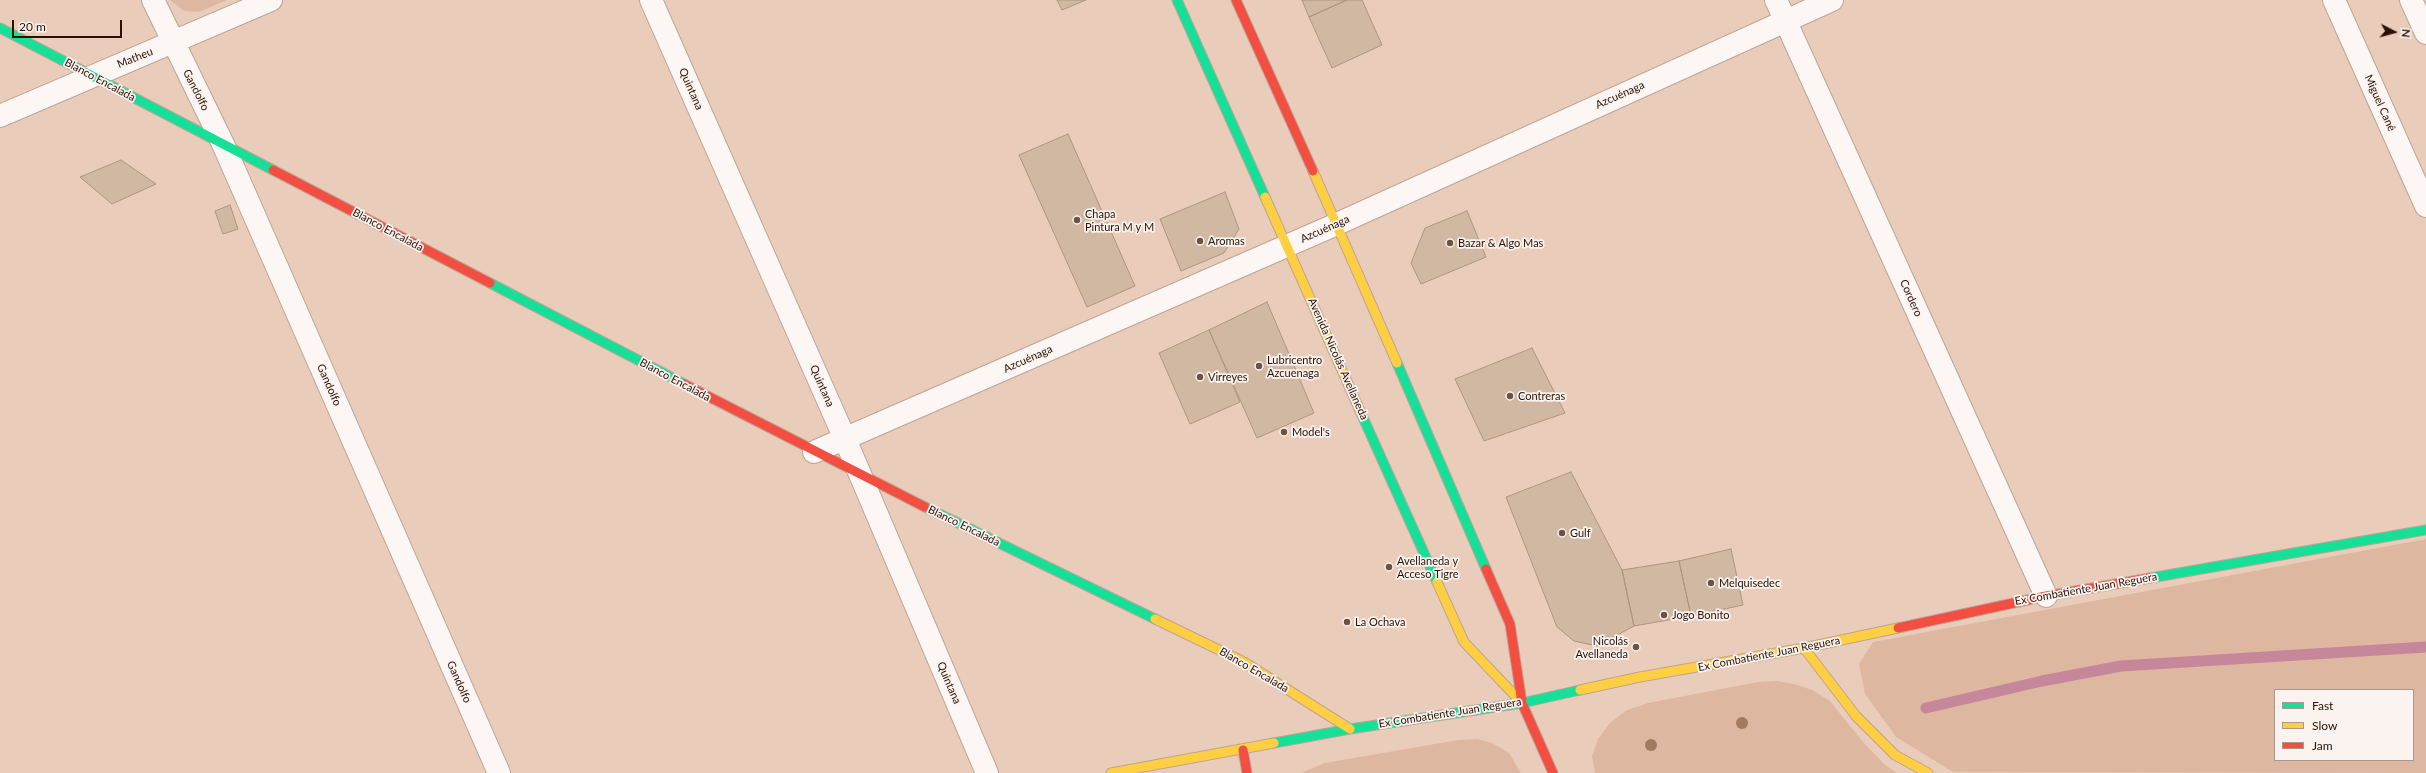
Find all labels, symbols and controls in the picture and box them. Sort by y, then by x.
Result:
scale bar [14,12,124,38]
north arrow [2374,12,2414,52]
text: 20 m [19,19,46,34]
text: N [2400,28,2413,38]
street label: Matheu [115,45,155,71]
street label: Blanco Encalada [62,56,138,104]
street label: Quintana [676,66,706,112]
street label: Gandolfo [180,67,212,113]
street label: Miguel Cané [2362,73,2398,133]
street label: Azcuénaga [1593,78,1647,112]
street label: Blanco Encalada [350,206,426,254]
place label: Chapa Pintura M y M [1085,207,1154,233]
street label: Azcuénaga [1298,212,1352,246]
marker: Chapa Pintura M y M [1072,215,1082,225]
place label: Aromas [1208,234,1245,248]
marker: Aromas [1195,236,1205,246]
place label: Bazar & Algo Mas [1458,236,1543,250]
marker: Bazar & Algo Mas [1445,238,1455,248]
street label: Cordero [1897,277,1925,319]
street label: Avenida Nicolás Avellaneda [1305,296,1371,422]
street label: Azcuénaga [1001,342,1055,376]
place label: Lubricentro Azcuenaga [1267,353,1322,379]
street label: Blanco Encalada [637,356,713,404]
marker: Lubricentro Azcuenaga [1254,361,1264,371]
street label: Gandolfo [314,362,344,408]
street label: Quintana [807,363,837,409]
place label: Virreyes [1208,370,1248,384]
marker: Virreyes [1195,372,1205,382]
place label: Contreras [1518,389,1565,403]
marker: Contreras [1505,391,1515,401]
place label: Model's [1292,425,1330,439]
marker: Model's [1279,427,1289,437]
street label: Blanco Encalada [926,503,1002,549]
place label: Gulf [1570,526,1591,540]
marker: Gulf [1557,528,1567,538]
place label: Avellaneda y Acceso Tigre [1397,554,1459,580]
marker: Avellaneda y Acceso Tigre [1384,562,1394,572]
street label: Ex Combatiente Juan Reguera [2014,570,2158,608]
place label: Melquisedec [1719,576,1780,590]
marker: Melquisedec [1706,578,1716,588]
place label: Jogo Bonito [1672,608,1730,622]
marker: Jogo Bonito [1659,610,1669,620]
place label: La Ochava [1355,615,1405,629]
marker: La Ochava [1342,617,1352,627]
place label: Nicolás Avellaneda [1575,634,1628,660]
street label: Ex Combatiente Juan Reguera [1697,634,1841,674]
marker: Nicolás Avellaneda [1631,642,1641,652]
street label: Blanco Encalada [1217,645,1291,695]
street label: Gandolfo [444,659,474,705]
street label: Quintana [934,660,964,706]
legend [2274,689,2414,761]
street label: Ex Combatiente Juan Reguera [1378,695,1522,731]
text: Fast [2312,698,2333,713]
text: Slow [2312,718,2337,733]
text: Jam [2312,738,2333,753]

